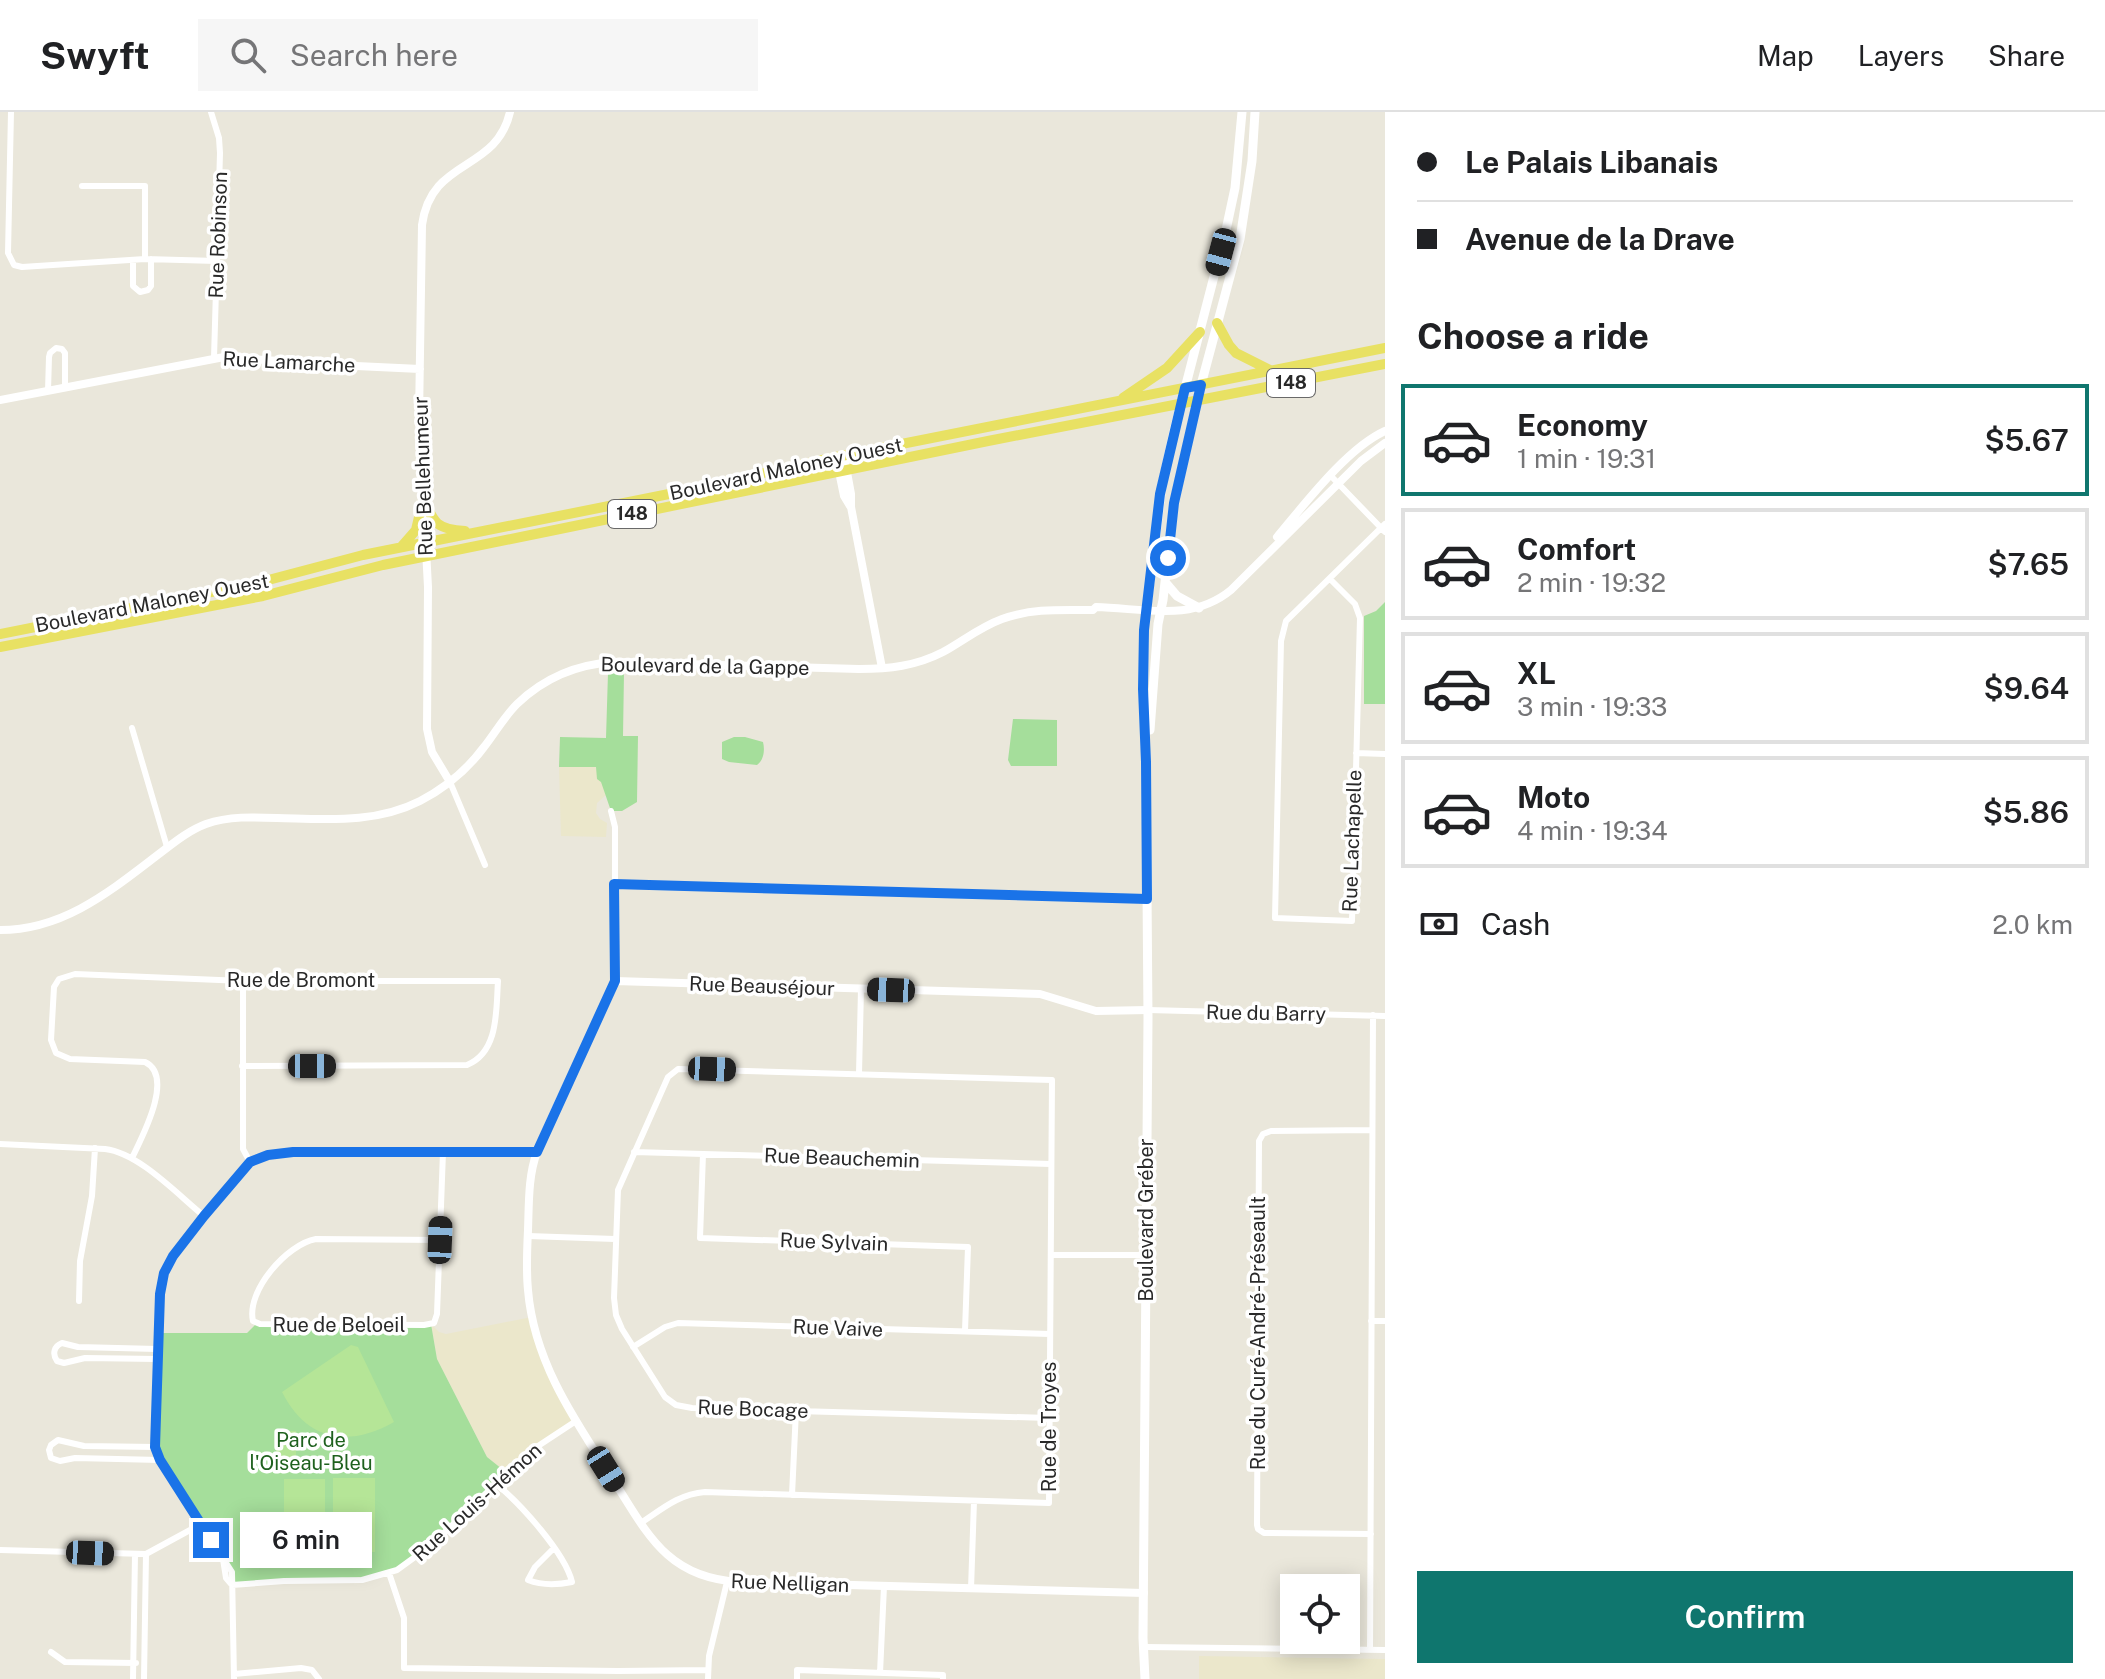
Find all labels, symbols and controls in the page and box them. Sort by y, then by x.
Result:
search box [198,19,758,91]
text: Swyft [40,33,150,78]
icon: search [226,33,270,77]
text: Search here [290,37,458,73]
text: Map [1757,39,1814,72]
text: Layers [1858,39,1944,72]
text: Share [1988,39,2065,72]
text: Le Palais Libanais [1465,144,1718,180]
street label: Rue Robinson [204,171,232,299]
text: Avenue de la Drave [1465,221,1735,257]
car [1203,226,1239,278]
text: Choose a ride [1417,315,1649,357]
street label: Rue Lamarche [222,347,356,377]
road number: 148 [1267,369,1315,397]
street label: Rue Bellehumeur [408,395,438,556]
icon: car [1421,404,1493,476]
text: Economy [1517,407,1648,443]
text: $5.67 [1984,422,2069,458]
street label: Boulevard Maloney Ouest [667,433,905,505]
text: 1 min · 19:31 [1517,443,1656,474]
road number: 148 [608,500,656,528]
icon: car [1421,528,1493,600]
text: Comfort [1517,531,1636,567]
route start [1150,540,1186,576]
text: $7.65 [1987,546,2069,582]
text: 2 min · 19:32 [1517,567,1666,598]
street label: Boulevard Maloney Ouest [33,569,271,637]
street label: Boulevard de la Gappe [600,652,810,680]
icon: car [1421,652,1493,724]
text: XL [1517,655,1556,691]
text: $9.64 [1984,670,2069,706]
text: 3 min · 19:33 [1517,691,1668,722]
street label: Rue Lachapelle [1338,769,1366,913]
icon: car [1421,776,1493,848]
text: Moto [1517,779,1590,815]
text: $5.86 [1983,794,2069,830]
text: 4 min · 19:34 [1517,815,1668,846]
icon: cash [1417,902,1461,946]
text: Cash [1481,906,1550,942]
text: 2.0 km [1992,909,2073,940]
street label: Rue de Bromont [227,968,375,992]
street label: Rue Beauséjour [689,971,836,1001]
car [867,977,915,1003]
street label: Rue du Barry [1206,1000,1327,1026]
car [288,1054,336,1078]
car [688,1056,736,1082]
street label: Boulevard Gréber [1134,1138,1158,1302]
street label: Rue Beauchemin [764,1143,920,1173]
street label: Rue du Curé-André-Préseault [1246,1196,1270,1470]
car [427,1216,453,1264]
street label: Rue Sylvain [779,1228,889,1256]
street label: Rue de Beloeil [273,1313,405,1337]
street label: Rue Vaive [792,1314,884,1342]
street label: Rue de Troyes [1037,1362,1061,1492]
street label: Rue Bocage [697,1395,809,1423]
park label: Parc de l'Oiseau-Bleu [249,1428,373,1475]
street label: Rue Louis-Hémon [408,1438,546,1566]
car [583,1442,629,1496]
callout: 6 min [239,1512,371,1568]
route end [193,1522,229,1558]
text: 6 min [272,1524,340,1555]
car [66,1540,114,1566]
street label: Rue Nelligan [730,1569,850,1597]
button: Confirm [1417,1571,2073,1663]
map controls [1280,1574,1360,1654]
button: locate [1280,1574,1360,1654]

